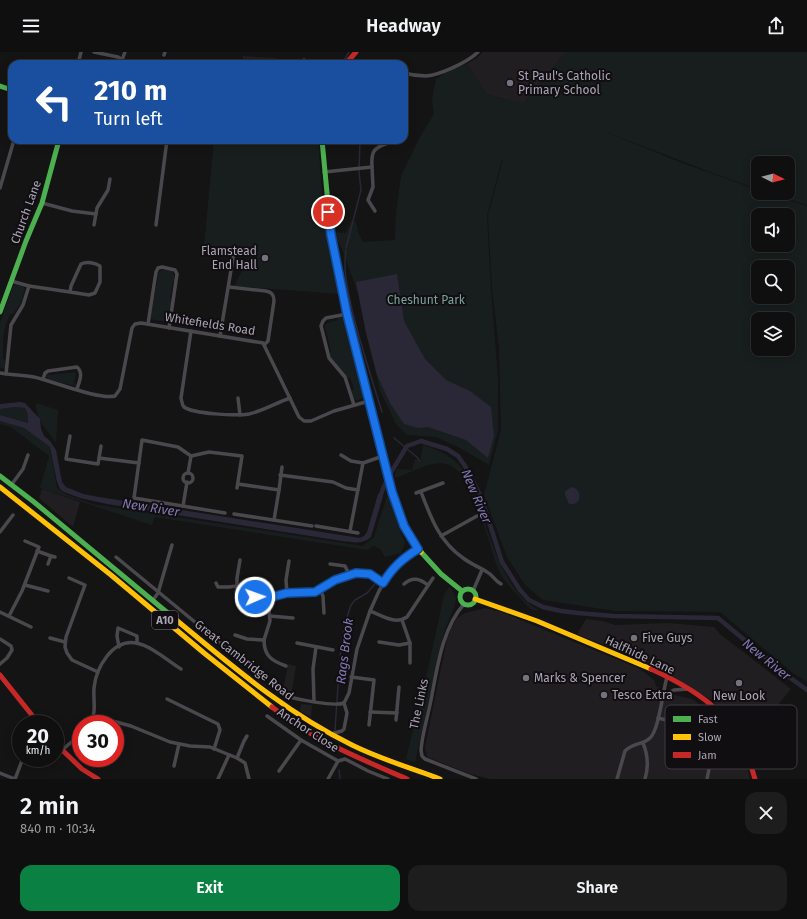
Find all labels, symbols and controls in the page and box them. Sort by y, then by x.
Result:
icon: menu [20,15,42,37]
text: Headway [366,15,441,37]
icon: share [765,15,787,37]
place label: St Paul's Catholic Primary School [518,69,611,97]
text: 210 m [94,74,168,107]
icon: left [28,76,80,128]
marker: St Paul's Catholic Primary School [505,78,515,88]
text: Turn left [94,108,163,130]
north arrow [751,156,795,200]
map controls [751,156,795,356]
street label: Church Lane [8,178,44,246]
pin [311,195,345,229]
icon: arrive [317,201,339,223]
button: sound [751,208,795,252]
place label: Flamstead End Hall [201,244,257,272]
marker: Flamstead End Hall [260,253,270,263]
button: search [751,260,795,304]
park label: Cheshunt Park [387,293,466,307]
street label: Whitefields Road [164,310,256,338]
button: layers [751,312,795,356]
water label: New River [458,467,495,527]
water label: New River [121,496,182,520]
position arrow [234,576,276,618]
road number: A10 [152,611,178,629]
street label: Great Cambridge Road [192,617,296,703]
water label: Rags Brook [333,617,356,685]
place label: Five Guys [642,631,693,645]
street label: Halfhide Lane [603,633,677,677]
marker: Five Guys [629,633,639,643]
water label: New River [740,635,795,684]
place label: Marks & Spencer [534,671,626,685]
marker: Marks & Spencer [521,673,531,683]
street label: The Links [407,677,431,730]
marker: New Look [734,678,744,688]
place label: Tesco Extra [612,688,673,702]
place label: New Look [713,689,766,703]
marker: Tesco Extra [599,690,609,700]
street label: Anchor Close [275,705,341,755]
legend [665,705,797,769]
text: Fast [698,713,718,726]
speed limit sign: 30 [72,715,124,767]
text: 20 [27,724,49,748]
text: Slow [698,731,722,744]
text: km/h [26,745,50,757]
text: Jam [698,749,717,762]
text: 2 min [20,792,79,820]
button: close [745,792,787,834]
text: 840 m · 10:34 [20,821,95,836]
button: Exit [20,865,400,911]
button: Share [408,865,787,911]

